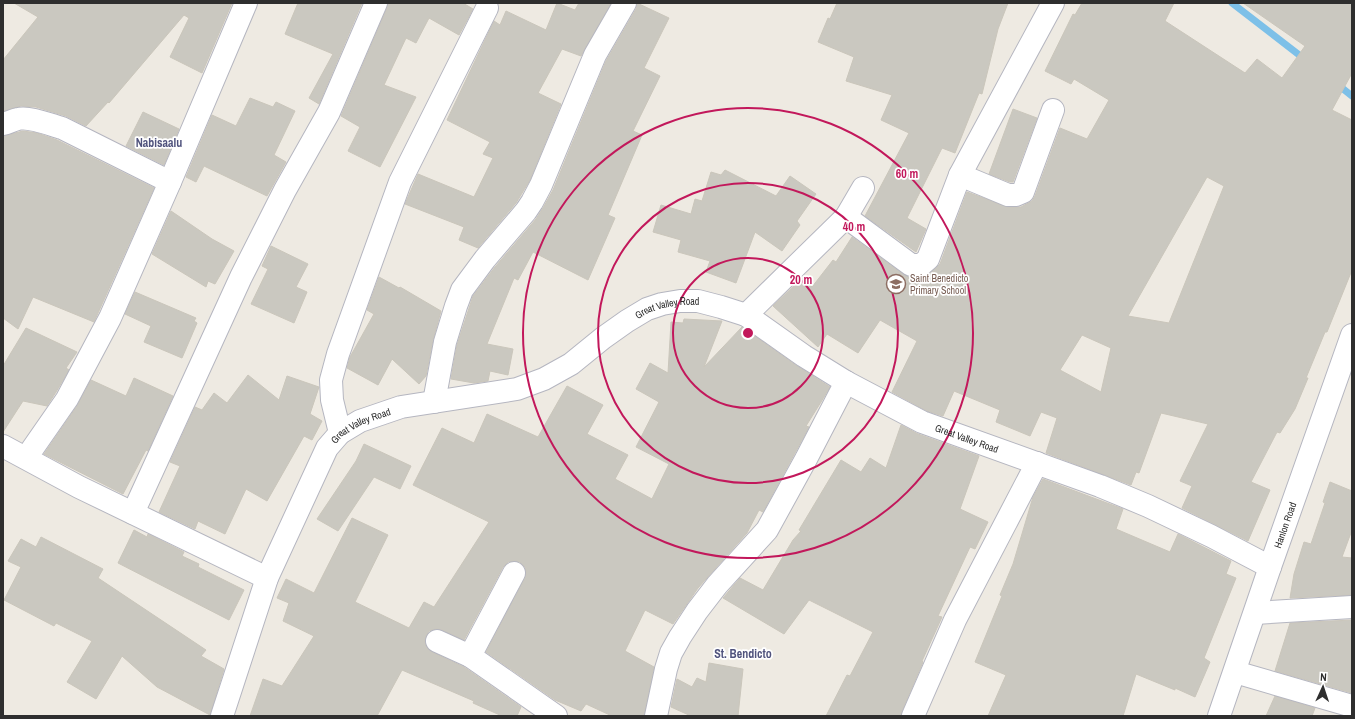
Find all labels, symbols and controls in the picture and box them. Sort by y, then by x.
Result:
district label: Nabisaalu [136,135,182,151]
text: 60 m [896,166,918,182]
text: 40 m [843,219,865,235]
text: 20 m [790,272,812,288]
place label: Saint Benedicto Primary School [910,272,969,297]
school or university icon: Saint Benedicto Primary School [885,273,907,295]
street label: Great Valley Road [632,295,699,321]
centre of rings [741,326,755,340]
street label: Great Valley Road [328,405,392,446]
street label: Great Valley Road [933,421,1000,456]
street label: Hanlon Road [1271,500,1299,550]
district label: St. Bendicto [714,646,772,662]
north arrow [1303,667,1343,707]
text: N [1320,670,1327,684]

